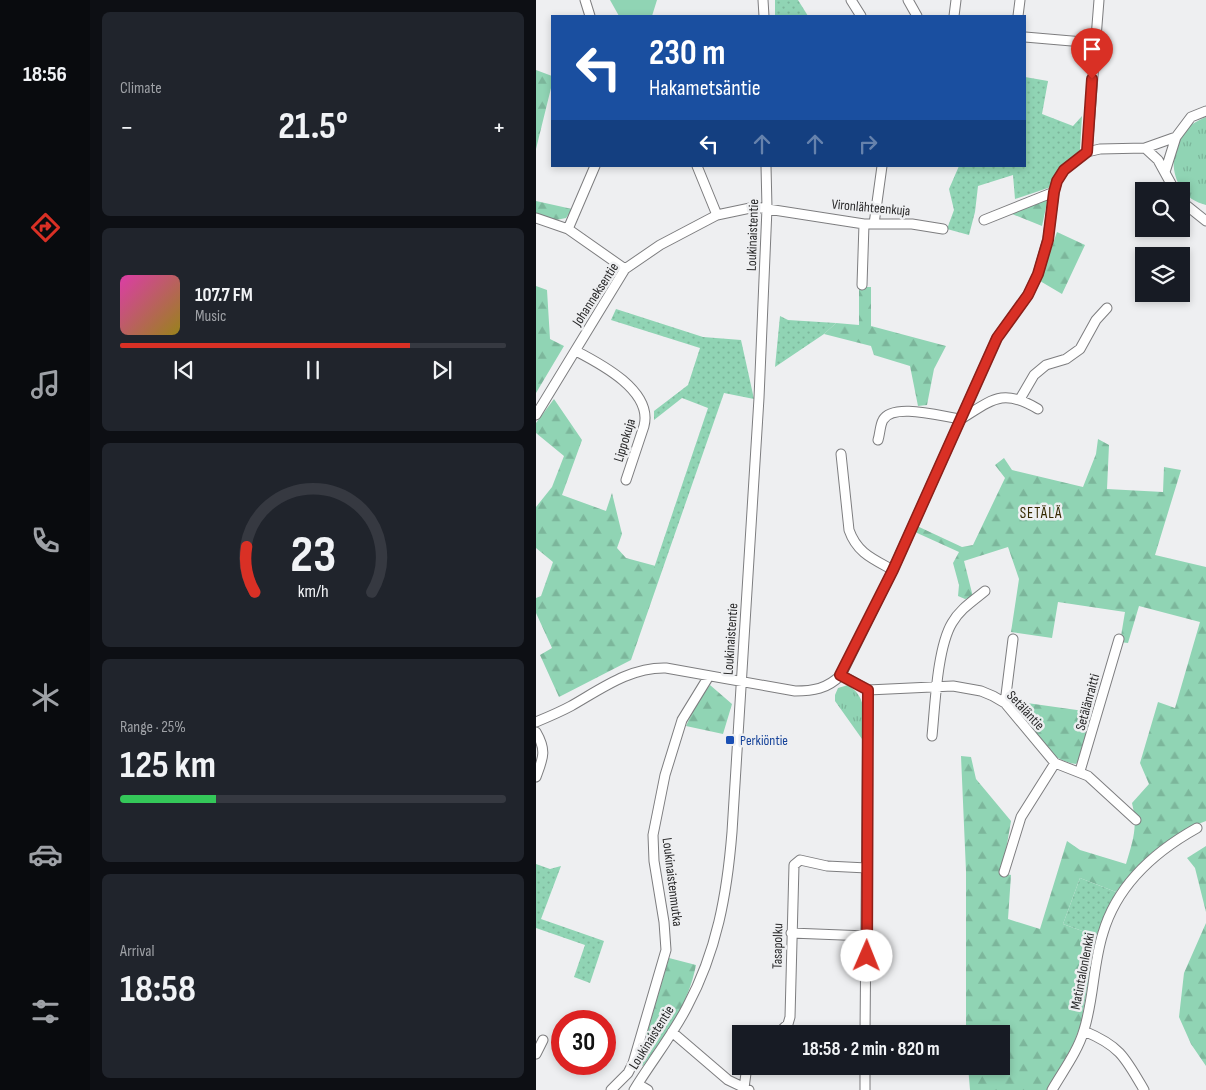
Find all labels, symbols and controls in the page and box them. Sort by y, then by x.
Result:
pin [1071,28,1113,79]
text: 230 m [649,32,725,75]
icon: left [566,35,631,100]
icon: arrive [1078,35,1106,63]
text: 18:56 [23,61,67,88]
text: Hakametsäntie [649,75,760,102]
text: Climate [120,79,162,98]
text: 21.5° [278,104,348,149]
text: − [120,111,134,144]
text: + [492,111,506,144]
icon: left [695,130,723,158]
icon: ahead [748,130,776,158]
icon: ahead [801,130,829,158]
icon: right [854,130,882,158]
map controls [1135,182,1190,302]
button: search [1135,182,1190,237]
street label: Vironlähteenkuja [831,196,911,219]
street label: Loukinaistentie [743,199,762,271]
icon: directions [28,210,63,245]
button: layers [1135,247,1190,302]
street label: Johanneksentie [568,259,622,330]
text: 107.7 FM [195,284,253,307]
text: Music [195,307,226,326]
icon: previous [170,356,198,384]
icon: pause [299,356,327,384]
icon: next [428,356,456,384]
icon: music [28,367,63,402]
street label: Lippokuja [610,416,639,464]
district label: SETÄLÄ [1020,504,1062,523]
icon: phone [28,523,63,558]
text: 23 [290,524,336,587]
text: km/h [298,581,328,602]
street label: Loukinaistentie [720,603,741,676]
street label: Setälänraitti [1072,672,1103,732]
icon: climate [28,680,63,715]
street label: Setäläntie [1003,687,1048,734]
text: Range · 25% [120,718,186,737]
place label: Perkiöntie [740,732,788,749]
marker: Perkiöntie [724,734,736,746]
text: 125 km [120,743,216,788]
icon: car [28,837,63,872]
street label: Loukinaistenmutka [659,837,686,927]
street label: Tasapolku [769,923,786,969]
position arrow [840,929,892,981]
street label: Matintalonlenkki [1067,931,1098,1011]
text: Arrival [120,942,154,961]
text: 18:58 [120,967,196,1012]
icon: filters [28,994,63,1029]
street label: Loukinaistentie [625,1002,678,1072]
speed limit sign: 30 [551,1010,616,1075]
text: 18:58 · 2 min · 820 m [802,1038,940,1061]

